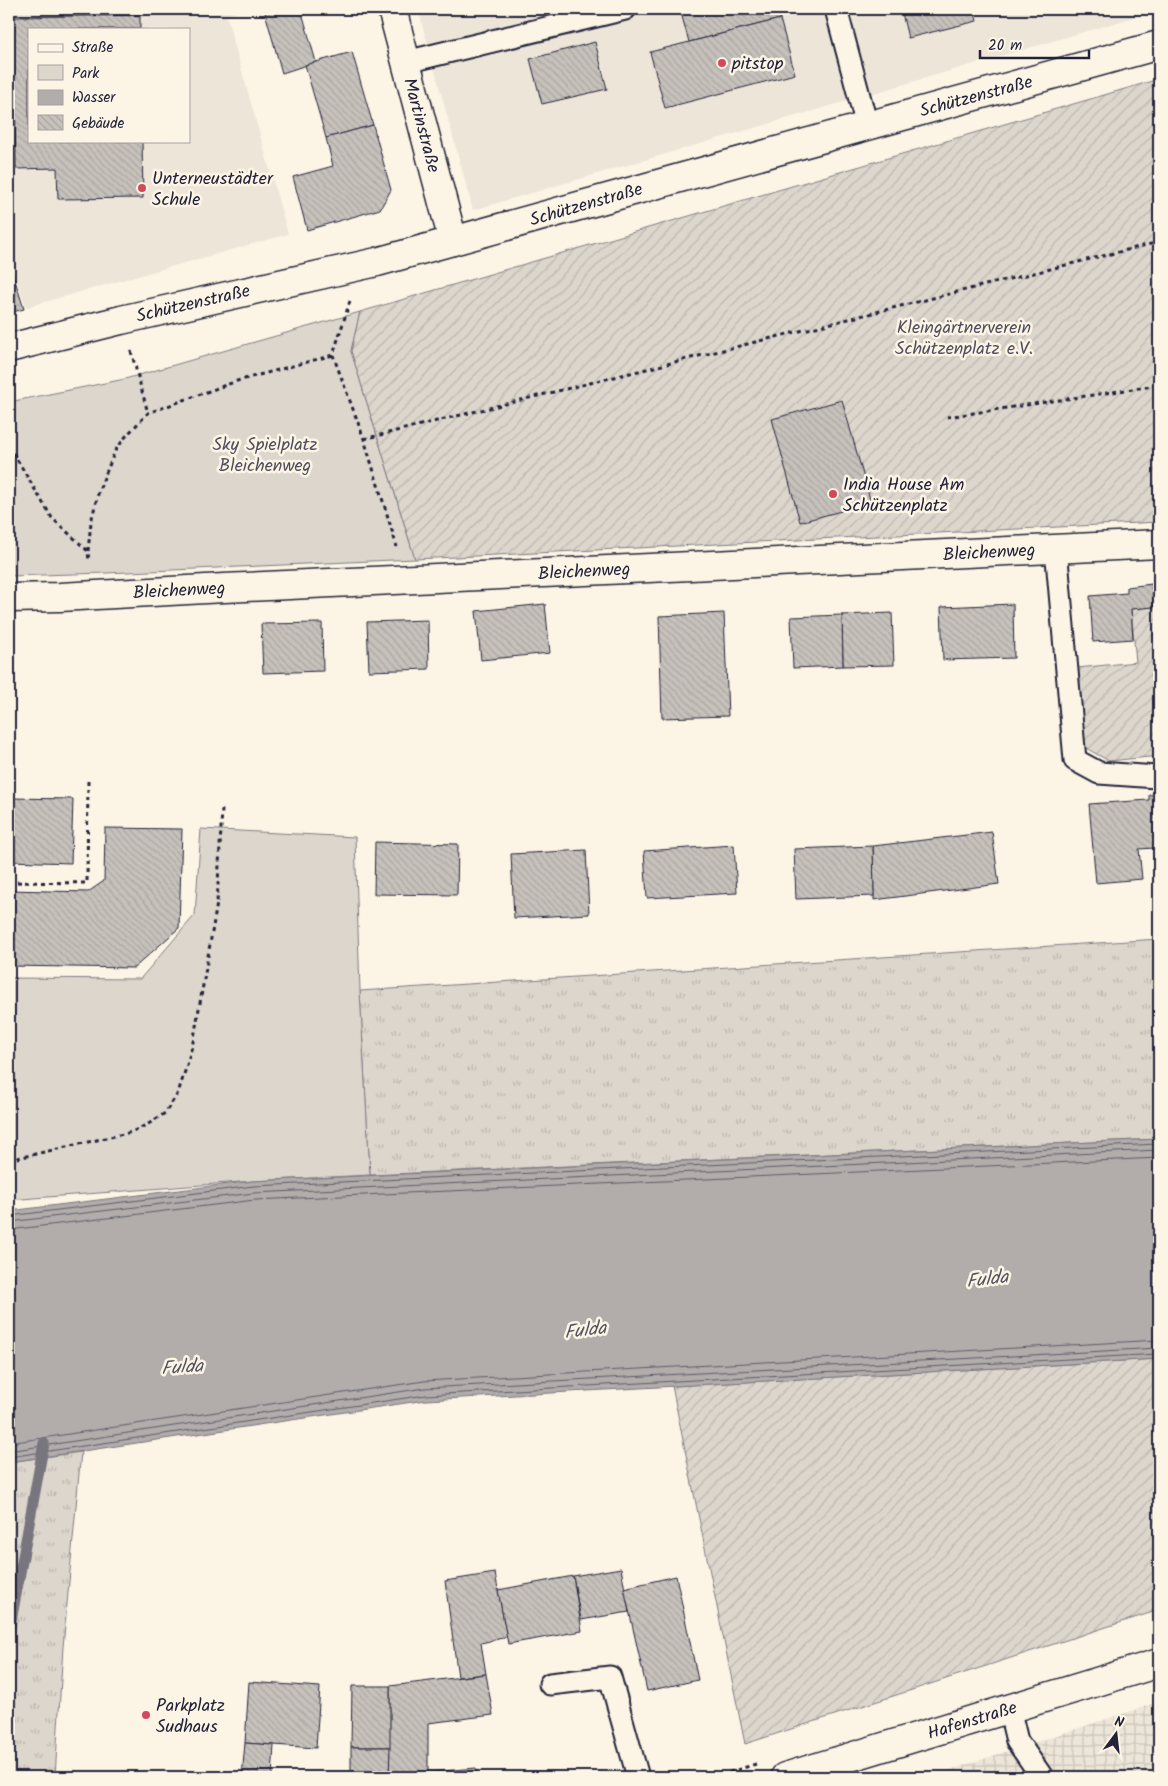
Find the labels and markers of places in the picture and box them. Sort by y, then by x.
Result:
place label: pitstop [731,50,784,79]
marker: pitstop [716,57,728,69]
place label: Unterneustädter Schule [152,165,274,215]
marker: Unterneustädter Schule [136,182,148,194]
place label: India House Am Schützenplatz [843,471,964,521]
marker: India House Am Schützenplatz [827,488,839,500]
place label: Parkplatz Sudhaus [156,1692,225,1742]
marker: Parkplatz Sudhaus [140,1709,152,1721]

